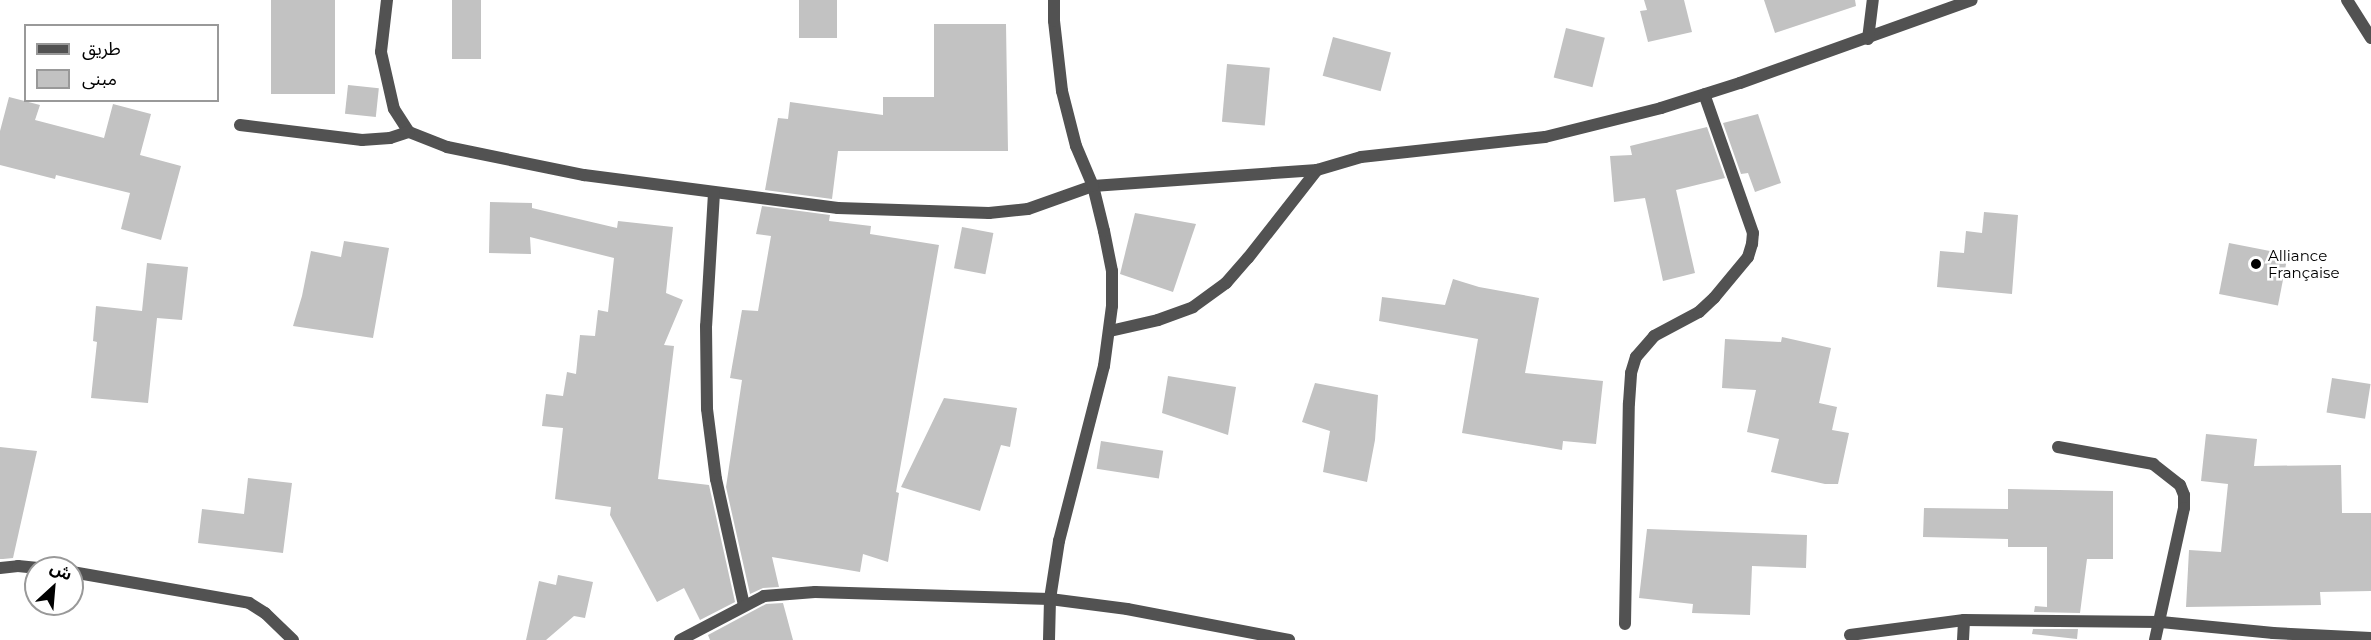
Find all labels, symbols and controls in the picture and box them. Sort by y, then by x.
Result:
legend [24,24,219,102]
text: طريق [82,38,121,60]
text: مبنى [82,68,117,90]
place label: Alliance Française [2268,246,2339,281]
marker: Alliance Française [2249,257,2263,271]
north arrow [24,556,84,616]
text: ش [47,558,75,585]

